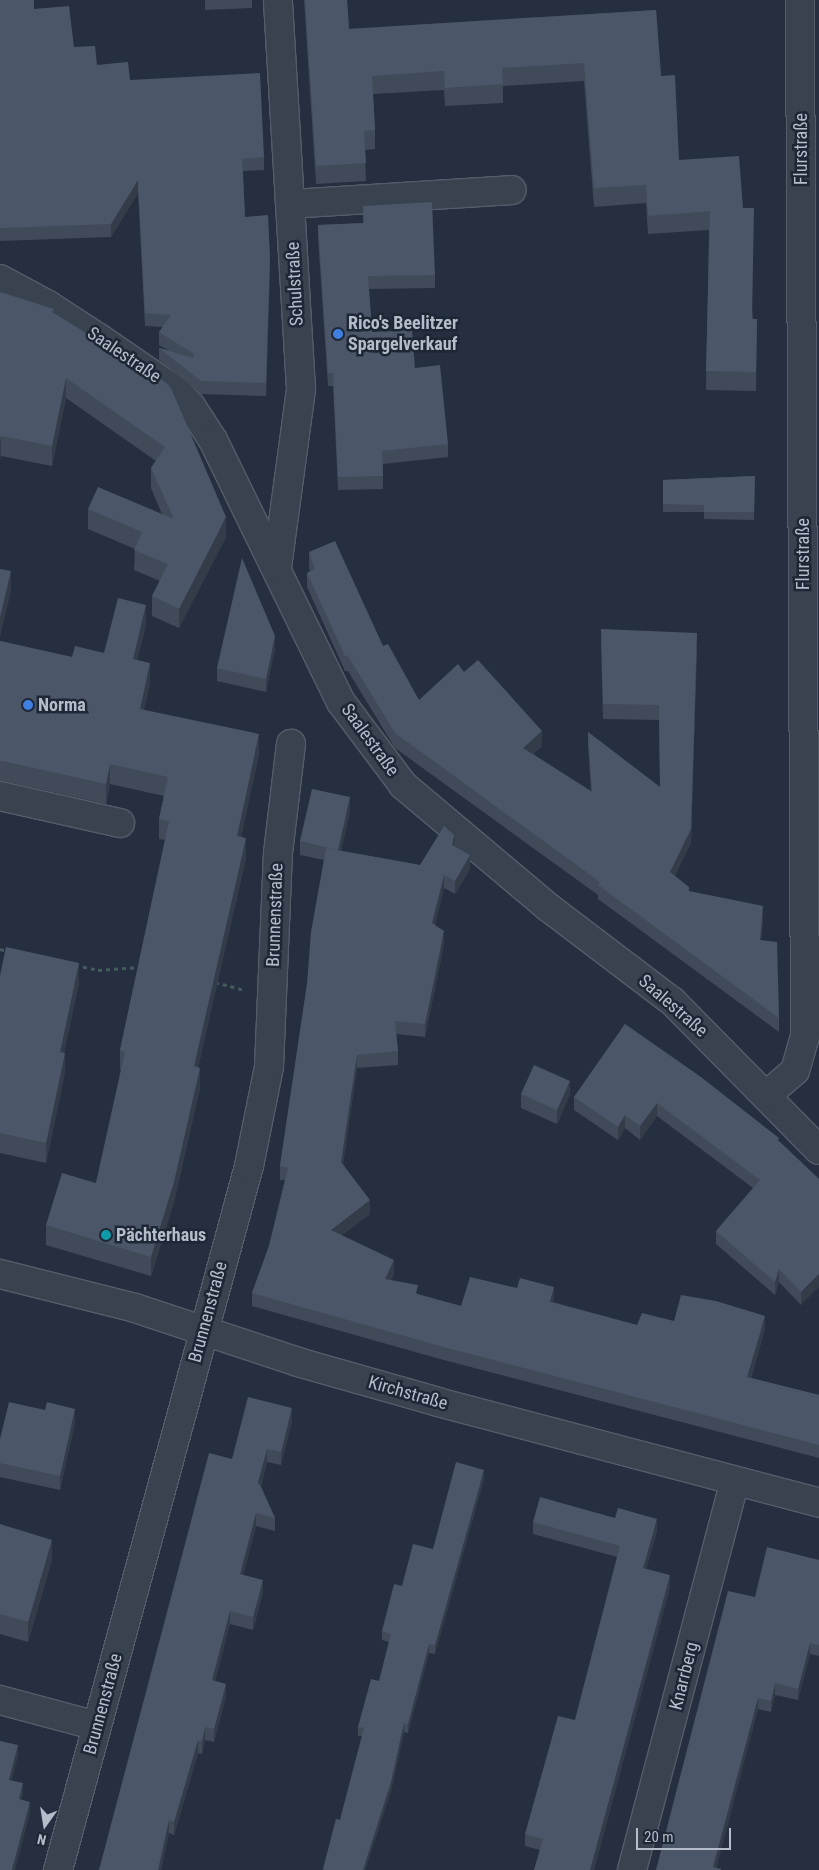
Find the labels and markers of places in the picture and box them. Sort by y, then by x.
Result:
place label: Rico's Beelitzer Spargelverkauf [348,313,458,356]
marker: Rico's Beelitzer Spargelverkauf [332,328,344,340]
place label: Norma [38,694,86,716]
marker: Norma [22,699,34,711]
place label: Pächterhaus [116,1224,206,1246]
marker: Pächterhaus [100,1229,112,1241]

